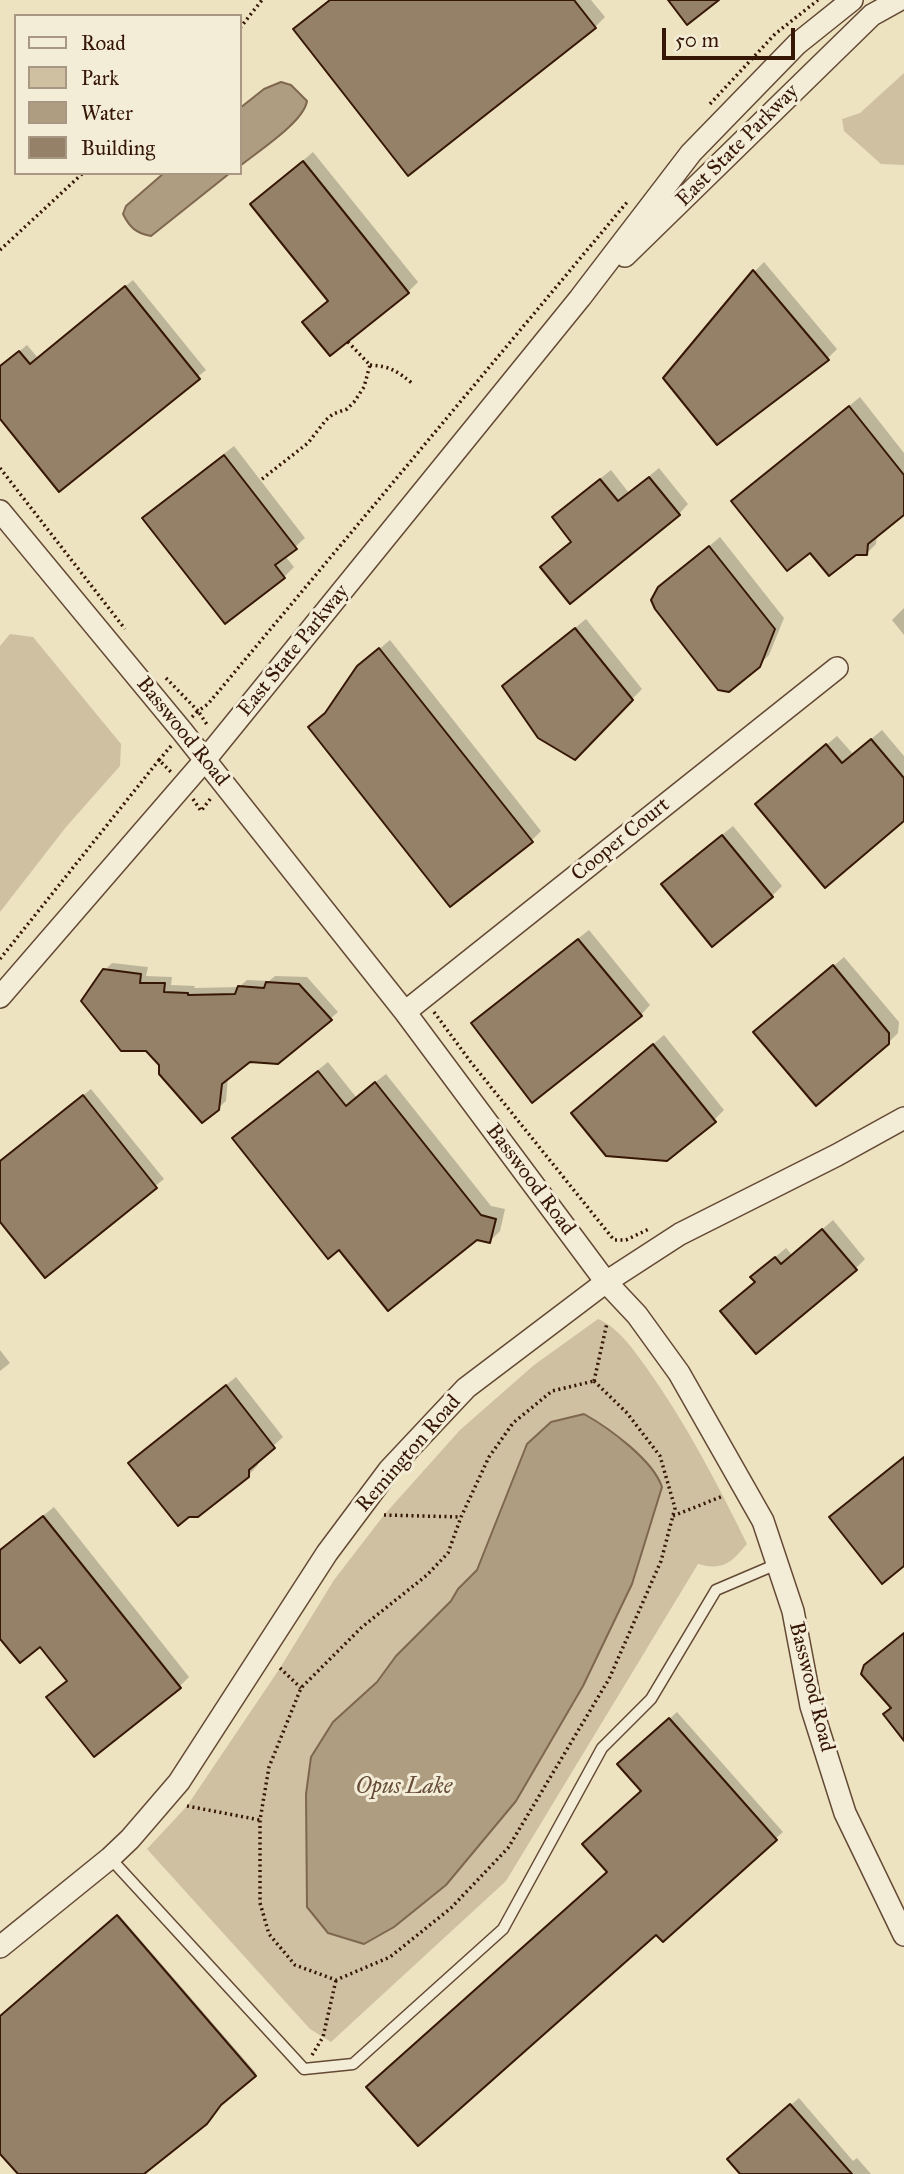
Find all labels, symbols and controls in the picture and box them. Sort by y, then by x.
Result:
legend [14,14,242,175]
scale bar [666,14,799,58]
text: 50 m [675,27,719,53]
text: Road [81,30,126,56]
text: Park [81,65,119,91]
street label: East State Parkway [672,80,804,212]
text: Water [81,100,133,126]
text: Building [81,135,155,161]
street label: East State Parkway [233,580,355,722]
street label: Basswood Road [130,672,234,792]
street label: Cooper Court [567,793,675,887]
street label: Basswood Road [480,1119,580,1241]
street label: Remington Road [351,1390,467,1518]
street label: Basswood Road [783,1619,839,1755]
water label: Opus Lake [356,1773,452,1801]

